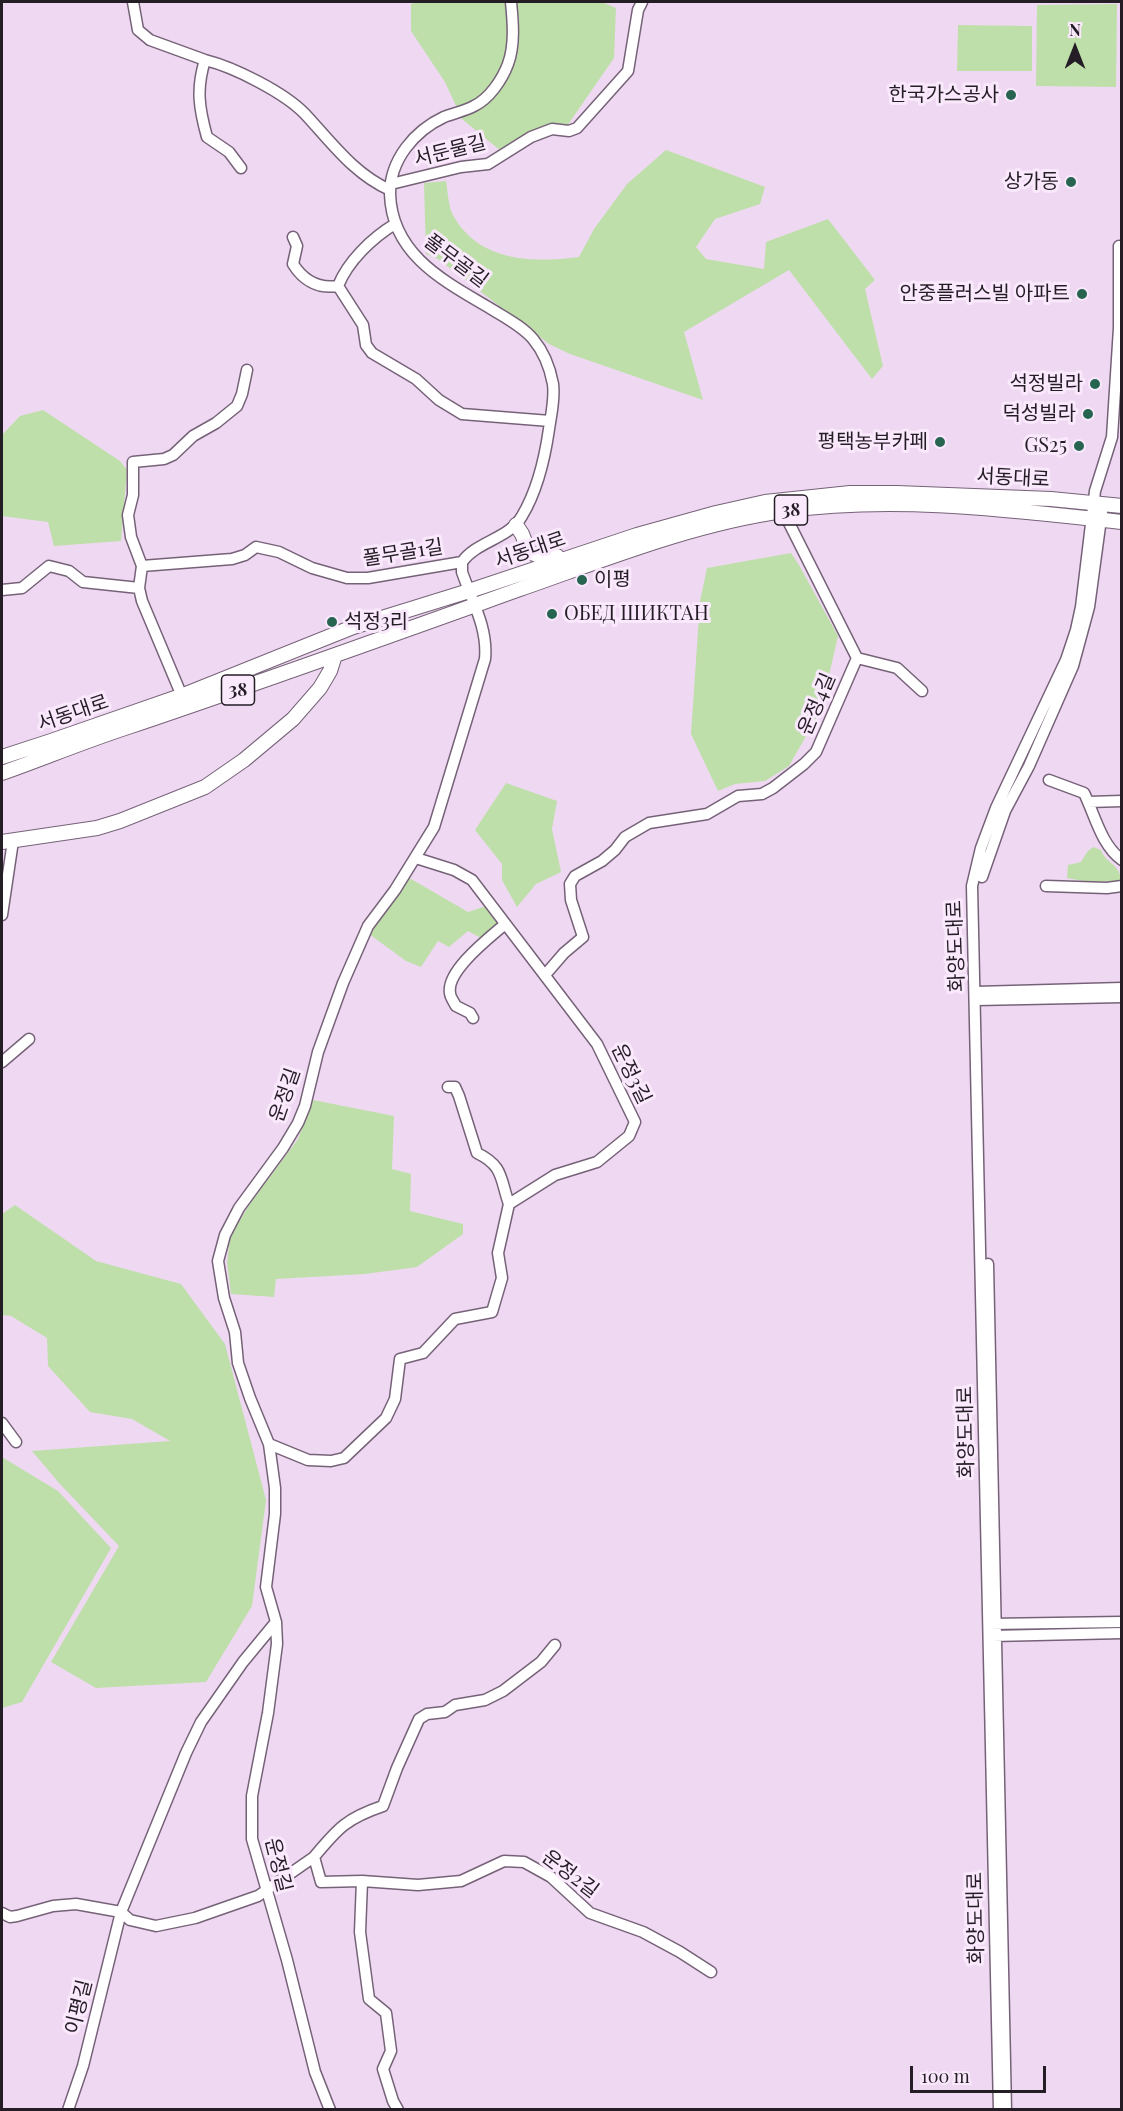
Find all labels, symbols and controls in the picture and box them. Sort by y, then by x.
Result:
north arrow [1045,18,1105,78]
text: N [1069,19,1081,40]
place label: 한국가스공사 [889,83,999,107]
marker: 한국가스공사 [1004,88,1018,102]
street label: 서둔물길 [411,130,489,172]
place label: 상가동 [1004,170,1059,194]
marker: 상가동 [1064,175,1078,189]
street label: 풀무골길 [419,229,493,293]
place label: 안중플러스빌 아파트 [899,282,1070,306]
marker: 안중플러스빌 아파트 [1075,287,1089,301]
place label: 석정빌라 [1009,372,1083,396]
marker: 석정빌라 [1088,377,1102,391]
place label: 덕성빌라 [1002,402,1076,426]
marker: 덕성빌라 [1081,407,1095,421]
place label: 평택농부카페 [818,430,928,454]
place label: GS25 [1024,434,1067,458]
marker: 평택농부카페 [933,435,947,449]
marker: GS25 [1072,439,1086,453]
street label: 서동대로 [976,464,1050,492]
road number: 38 [774,495,808,525]
street label: 서동대로 [491,527,569,573]
street label: 풀무골1길 [361,535,445,571]
place label: 이평 [594,568,631,592]
marker: 이평 [575,573,589,587]
place label: ОБЕД ШИКТАН [564,602,709,626]
marker: ОБЕД ШИКТАН [545,607,559,621]
place label: 석정3리 [344,610,408,634]
marker: 석정3리 [325,615,339,629]
street label: 운정4길 [793,669,841,739]
road number: 38 [222,675,254,705]
street label: 서동대로 [34,690,112,736]
street label: 화양도대로 [942,900,970,992]
street label: 운정3길 [606,1040,656,1108]
street label: 운정길 [265,1065,305,1125]
street label: 화양도대로 [953,1386,979,1478]
street label: 운정길 [260,1835,296,1895]
street label: 운정2길 [537,1845,603,1903]
street label: 화양도대로 [963,1872,989,1964]
street label: 이평길 [61,1977,97,2037]
scale bar [913,2054,1050,2092]
text: 100 m [921,2064,970,2088]

